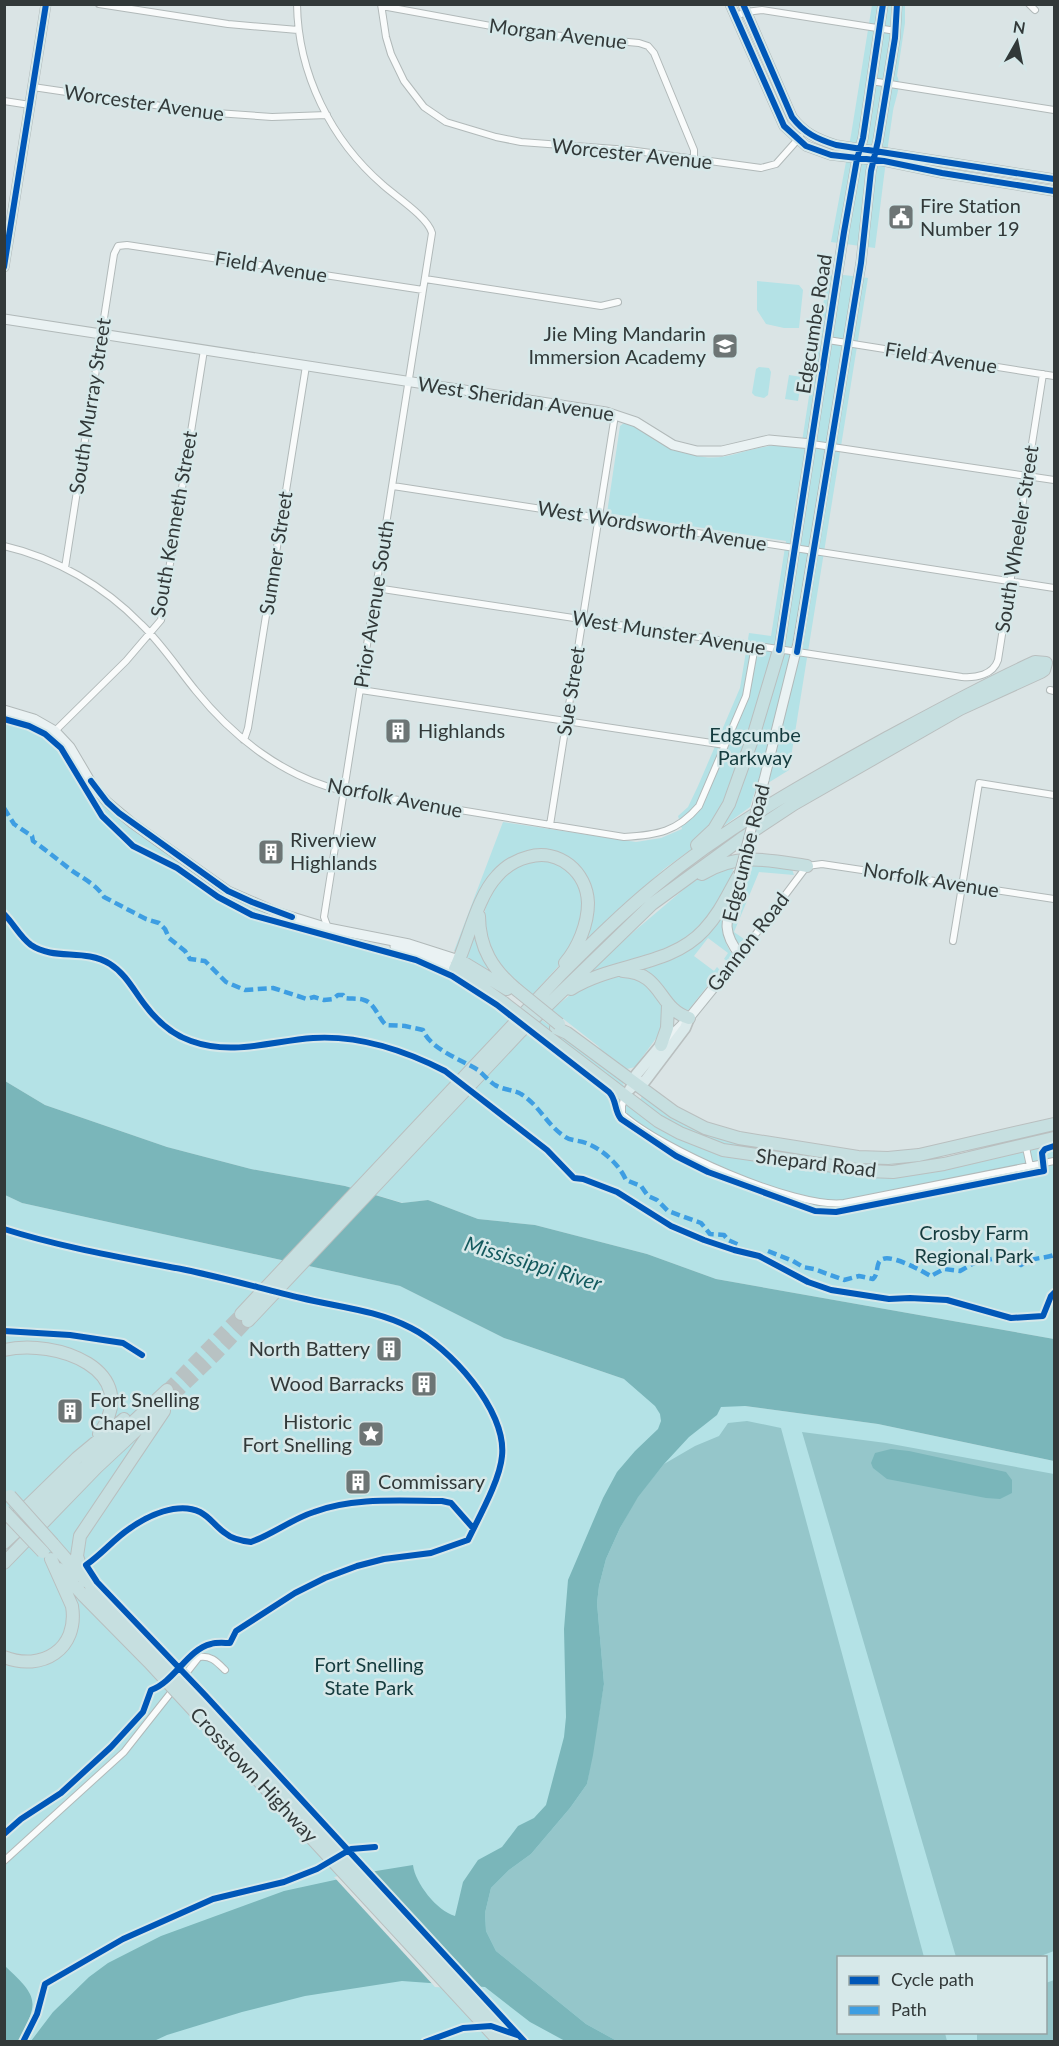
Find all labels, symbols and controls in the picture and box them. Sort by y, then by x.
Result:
north arrow [987,12,1047,72]
street label: Morgan Avenue [488,13,628,53]
text: N [1012,16,1027,37]
street label: Worcester Avenue [62,79,226,125]
street label: Worcester Avenue [550,133,714,173]
place label: Fire Station Number 19 [920,193,1021,240]
public building icon: Fire Station Number 19 [886,202,916,232]
street label: Field Avenue [213,245,329,287]
street label: Edgcumbe Road [790,252,836,395]
street label: South Murray Street [63,316,115,496]
place label: Jie Ming Mandarin Immersion Academy [528,321,707,368]
school or university icon: Jie Ming Mandarin Immersion Academy [710,331,740,361]
street label: Field Avenue [883,336,999,378]
street label: West Sheridan Avenue [416,371,616,425]
street label: South Kenneth Street [145,429,201,619]
street label: South Wheeler Street [989,443,1043,634]
street label: Sumner Street [253,489,297,616]
street label: West Wordsworth Avenue [536,495,768,555]
street label: Prior Avenue South [348,518,398,689]
street label: West Munster Avenue [571,605,768,659]
street label: Sue Street [551,644,589,737]
building icon: Highlands [383,716,413,746]
place label: Highlands [418,718,505,742]
park label: Edgcumbe Parkway [709,722,801,769]
street label: Norfolk Avenue [326,772,465,822]
street label: Edgcumbe Road [716,781,774,924]
place label: Riverview Highlands [290,827,377,874]
building icon: Riverview Highlands [256,837,286,867]
street label: Norfolk Avenue [862,856,1001,902]
street label: Gannon Road [701,887,793,996]
street label: Shepard Road [755,1143,878,1181]
park label: Crosby Farm Regional Park [915,1220,1034,1267]
water label: Mississippi River [462,1230,606,1296]
building icon: North Battery [374,1334,404,1364]
place label: North Battery [249,1336,371,1360]
building icon: Wood Barracks [409,1369,439,1399]
place label: Wood Barracks [270,1371,404,1395]
place label: Fort Snelling Chapel [90,1387,200,1434]
building icon: Fort Snelling Chapel [55,1396,85,1426]
place label: Historic Fort Snelling [243,1409,352,1456]
place icon: Historic Fort Snelling [356,1419,386,1449]
building icon: Commissary [343,1467,373,1497]
place label: Commissary [378,1469,486,1493]
park label: Fort Snelling State Park [314,1652,424,1699]
street label: Crosstown Highway [186,1702,324,1847]
legend [837,1956,1047,2034]
text: Cycle path [891,1968,974,1990]
text: Path [891,1998,927,2020]

